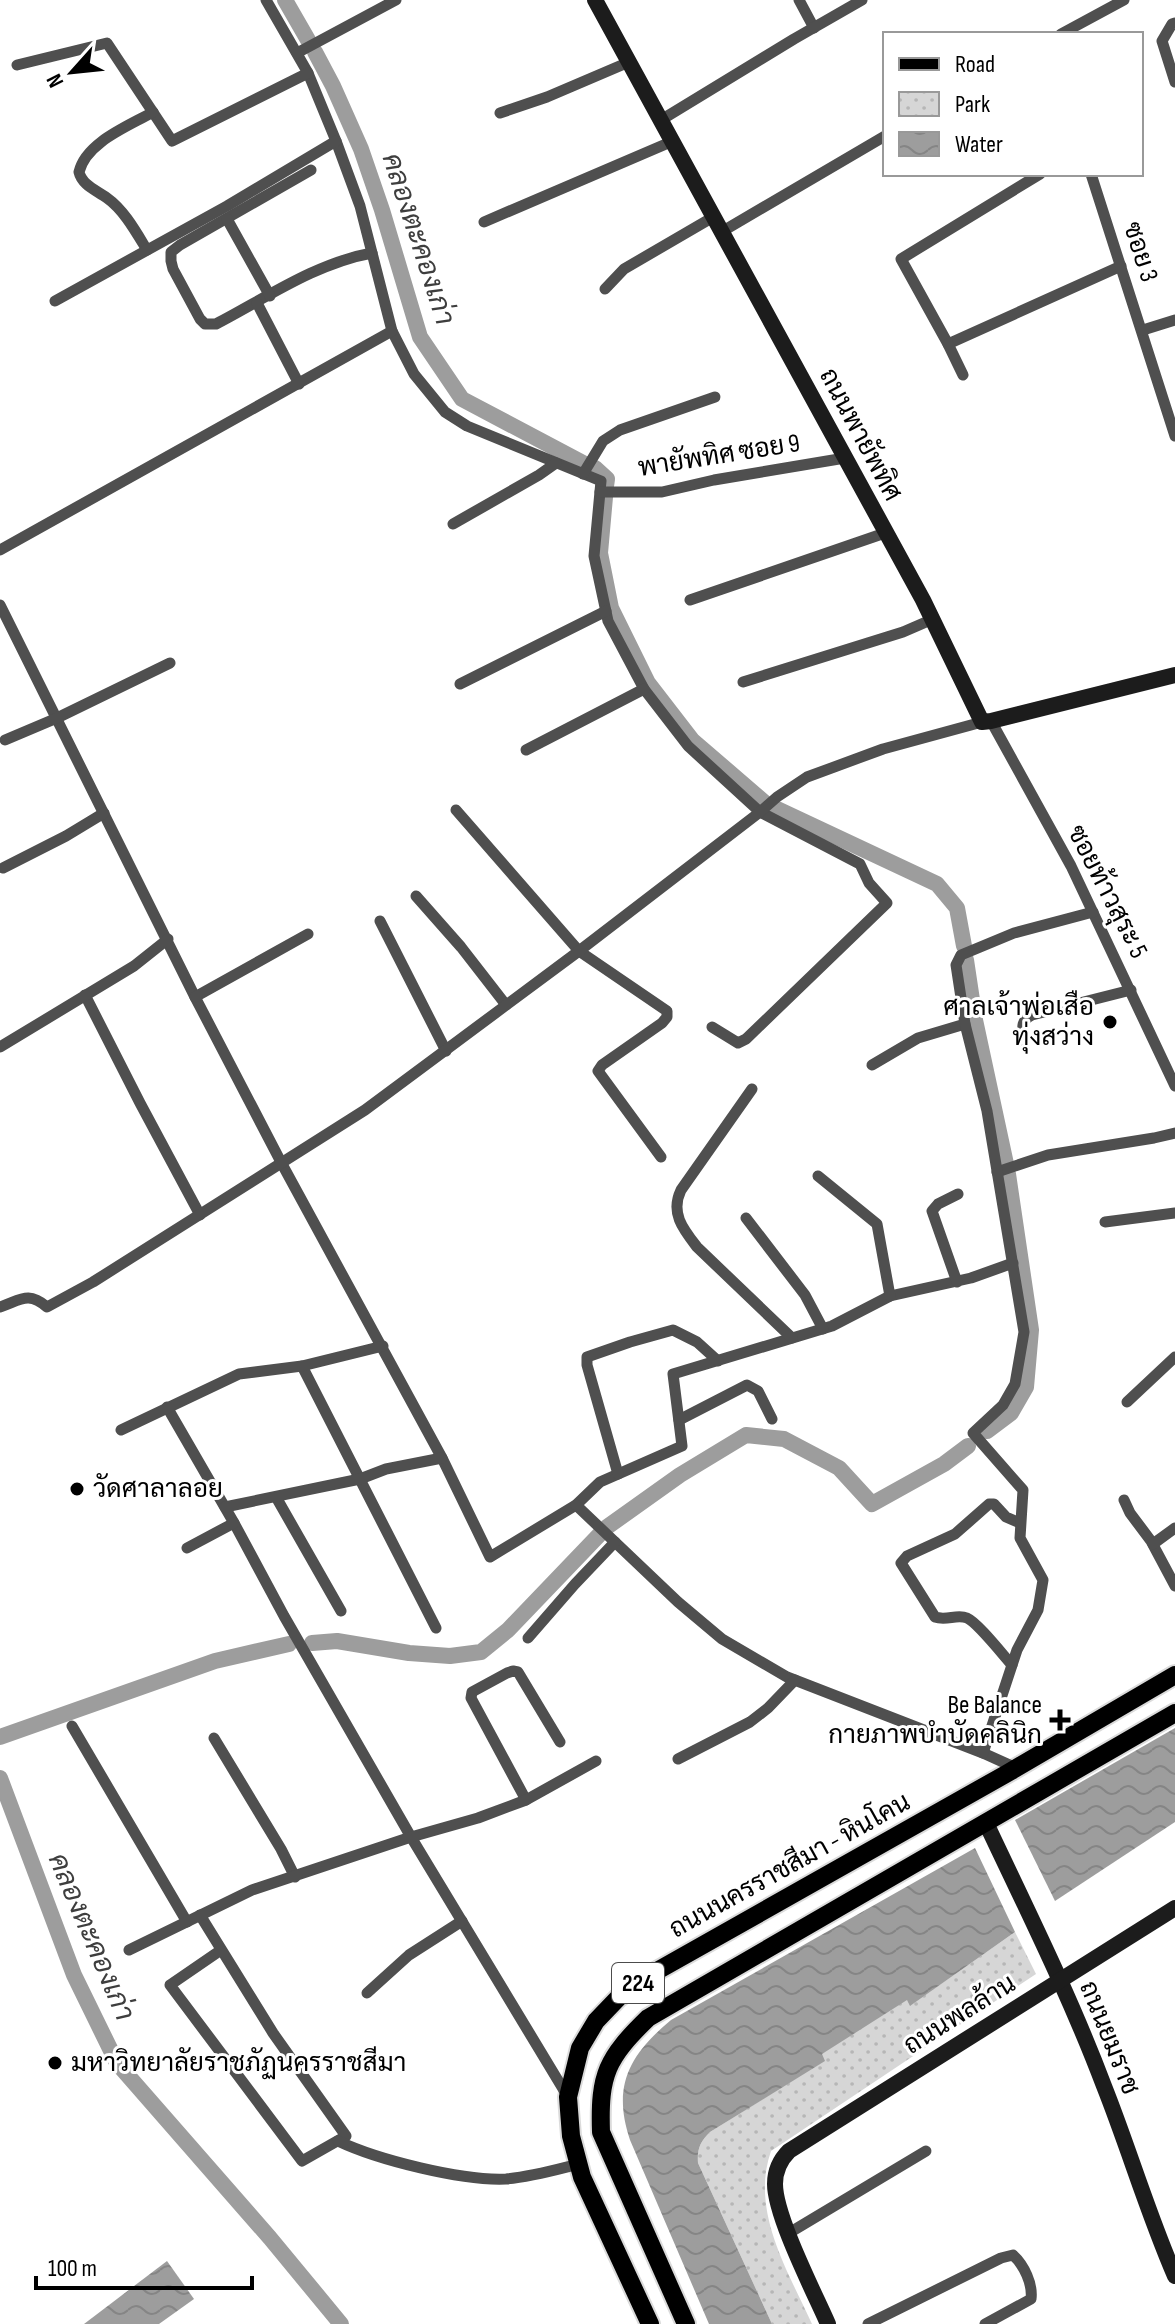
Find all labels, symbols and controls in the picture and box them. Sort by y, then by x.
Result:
north arrow [32,32,112,112]
legend [883,32,1143,176]
text: Road [955,50,995,79]
text: N [41,69,70,92]
text: Park [955,90,990,119]
text: Water [955,130,1003,159]
water label: คลองตะคองเก่า [375,148,463,329]
street label: ซอย 3 [1116,218,1164,286]
street label: ถนนพายัพทิศ [812,362,910,507]
street label: พายัพทิศ ซอย 9 [635,426,802,484]
street label: ซอยท้าวสุระ 5 [1059,819,1156,964]
place label: ศาลเจ้าพ่อเสือ ทุ่งสว่าง [943,990,1094,1054]
marker: ศาลเจ้าพ่อเสือ ทุ่งสว่าง [1101,1013,1119,1031]
place label: วัดศาลาลอย [93,1472,223,1505]
marker: วัดศาลาลอย [68,1480,86,1498]
place label: Be Balance กายภาพบำบัดคลินิก [828,1690,1042,1751]
marker: Be Balance กายภาพบำบัดคลินิก [1049,1709,1071,1731]
street label: ถนนนครราชสีมา - หินโคน [663,1785,916,1945]
water label: คลองตะคองเก่า [41,1848,143,2026]
road number: 224 [612,1963,664,2003]
street label: ถนนพลล้าน [897,1967,1022,2062]
street label: ถนนยมราช [1072,1977,1146,2099]
place label: มหาวิทยาลัยราชภัฏนครราชสีมา [71,2046,406,2080]
marker: มหาวิทยาลัยราชภัฏนครราชสีมา [46,2054,64,2072]
scale bar [36,2240,252,2290]
text: 100 m [48,2254,97,2283]

